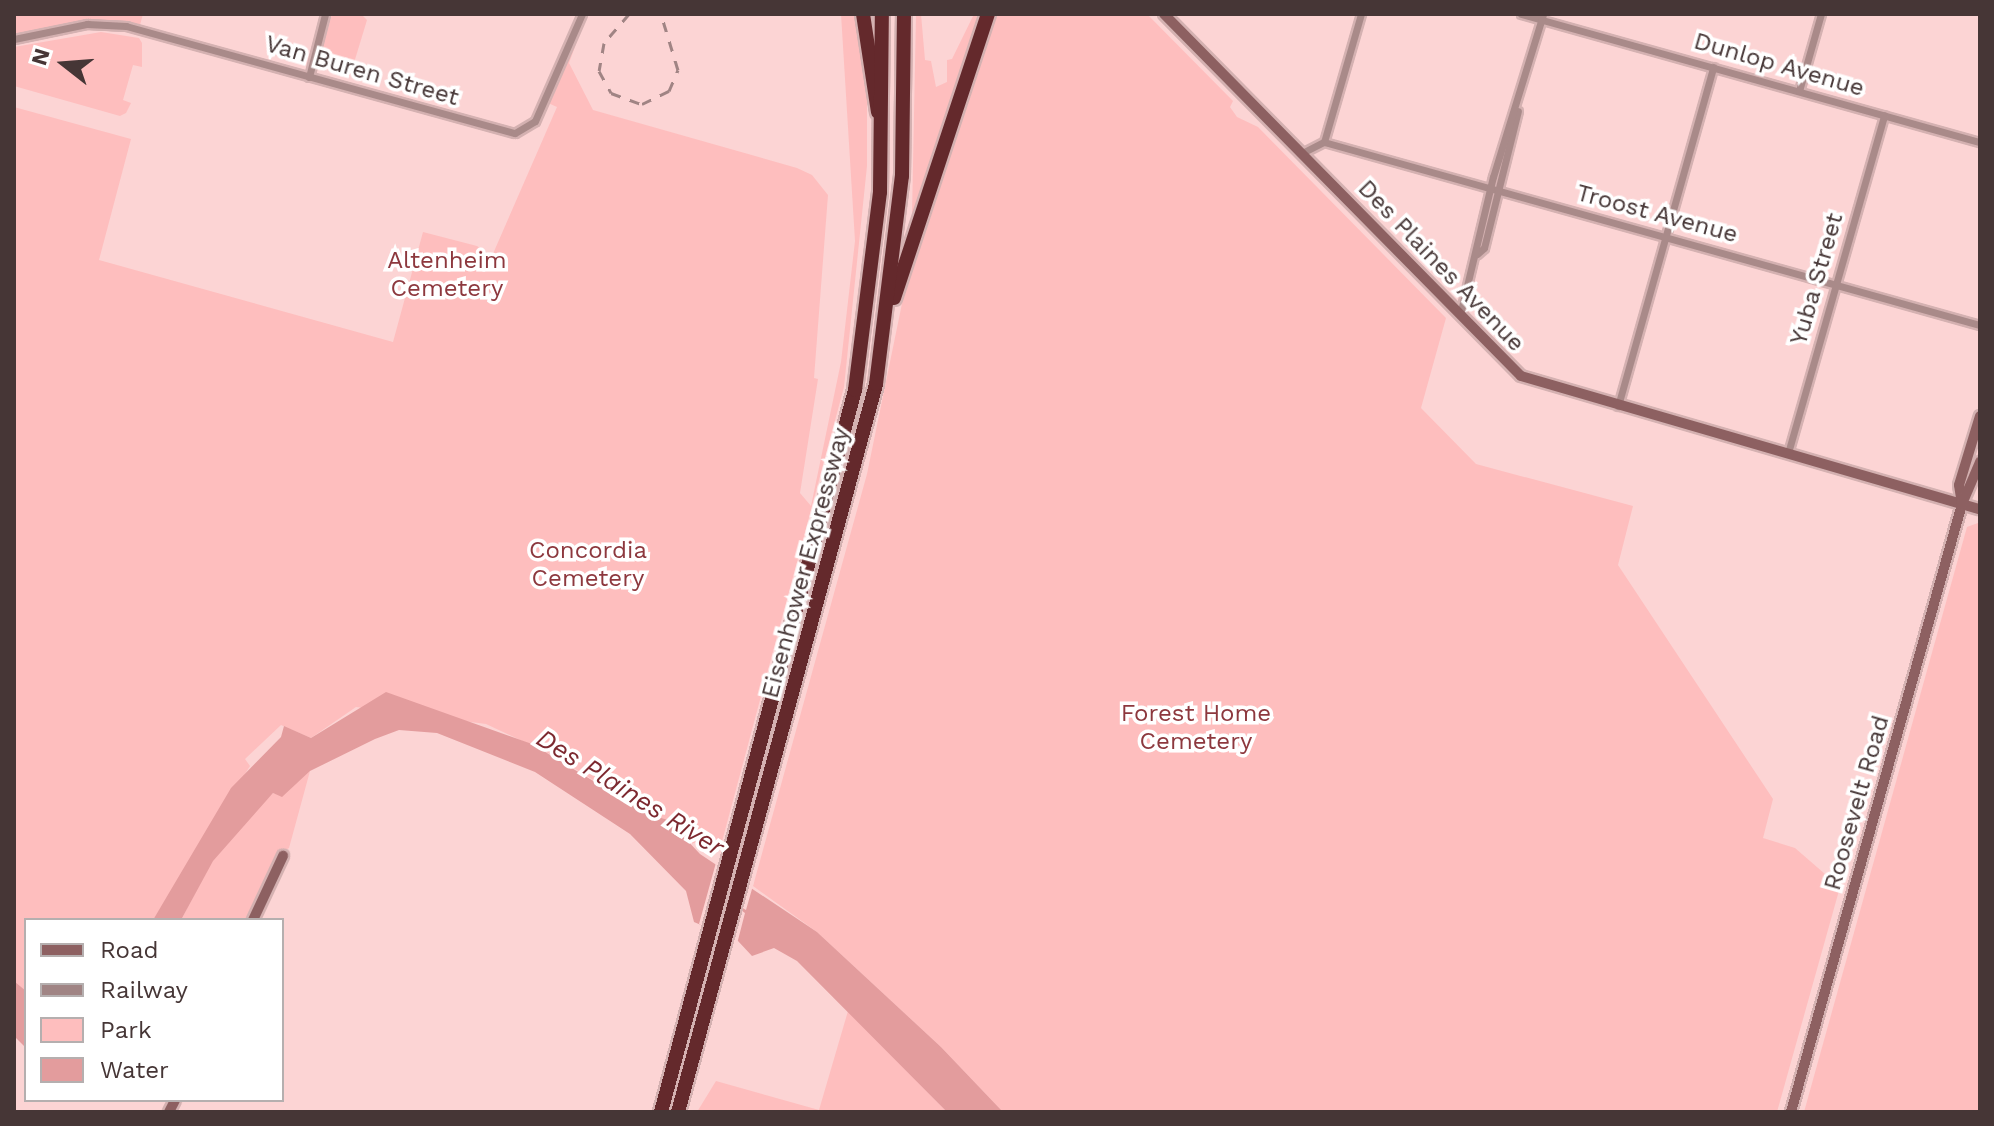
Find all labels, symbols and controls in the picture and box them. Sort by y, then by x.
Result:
north arrow [24,24,104,104]
street label: Dunlop Avenue [1690,27,1868,103]
street label: Van Buren Street [262,30,462,112]
text: N [26,45,55,68]
street label: Des Plaines Avenue [1351,174,1531,358]
street label: Troost Avenue [1573,179,1741,249]
street label: Yuba Street [1784,210,1850,348]
park label: Altenheim Cemetery [387,247,507,303]
street label: Eisenhower Expressway [756,424,856,702]
park label: Concordia Cemetery [529,537,647,593]
park label: Forest Home Cemetery [1121,700,1271,756]
street label: Roosevelt Road [1818,712,1896,894]
water label: Des Plaines River [530,723,730,863]
legend [24,918,284,1102]
text: Road [100,936,159,964]
text: Railway [100,976,188,1004]
text: Park [100,1016,152,1044]
text: Water [100,1056,169,1084]

